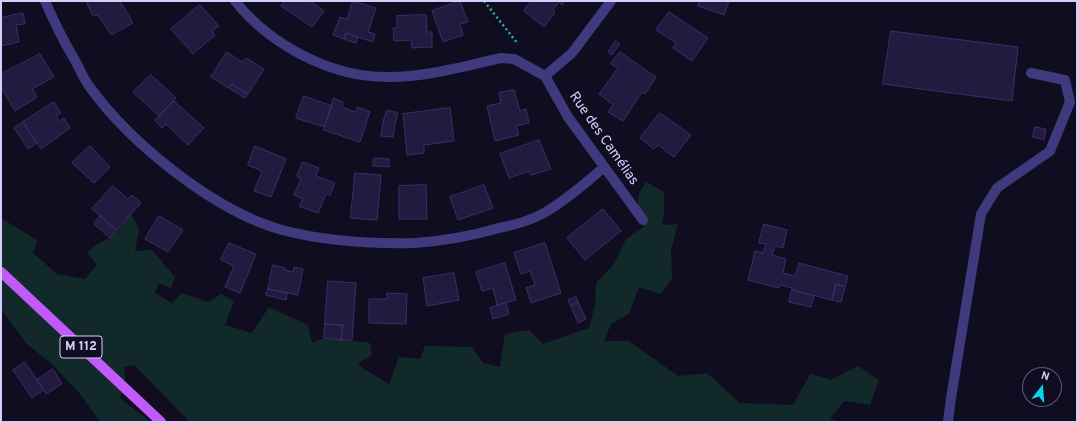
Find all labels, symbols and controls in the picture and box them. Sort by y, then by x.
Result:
street label: Rue des Camélias [565,89,641,189]
road number: M 112 [60,336,102,358]
north arrow [1022,367,1062,407]
text: N [1039,369,1051,384]

